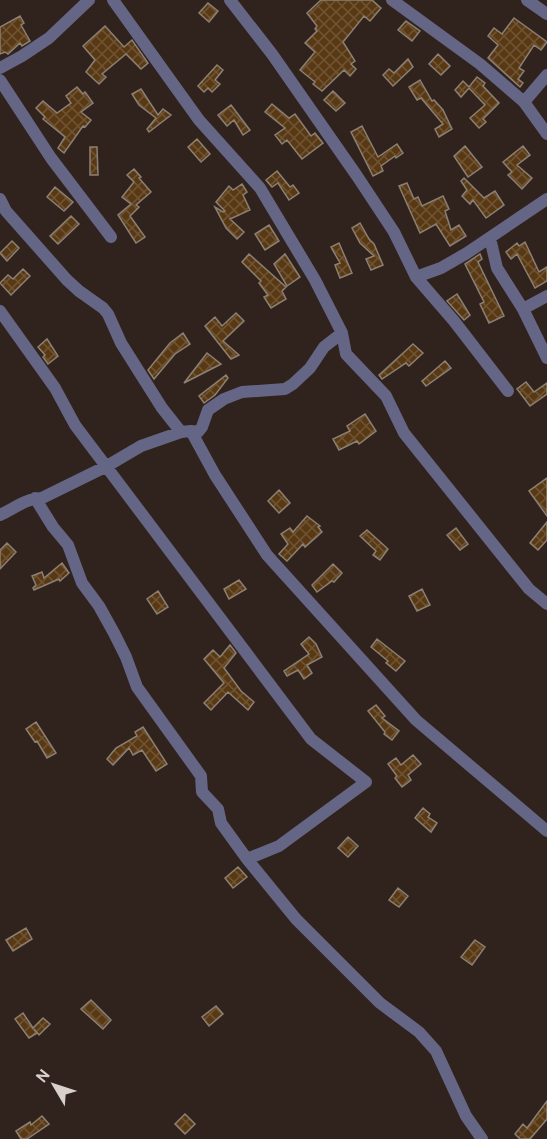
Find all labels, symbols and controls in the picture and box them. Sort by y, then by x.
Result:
north arrow [24,1055,84,1115]
text: N [33,1066,55,1088]

